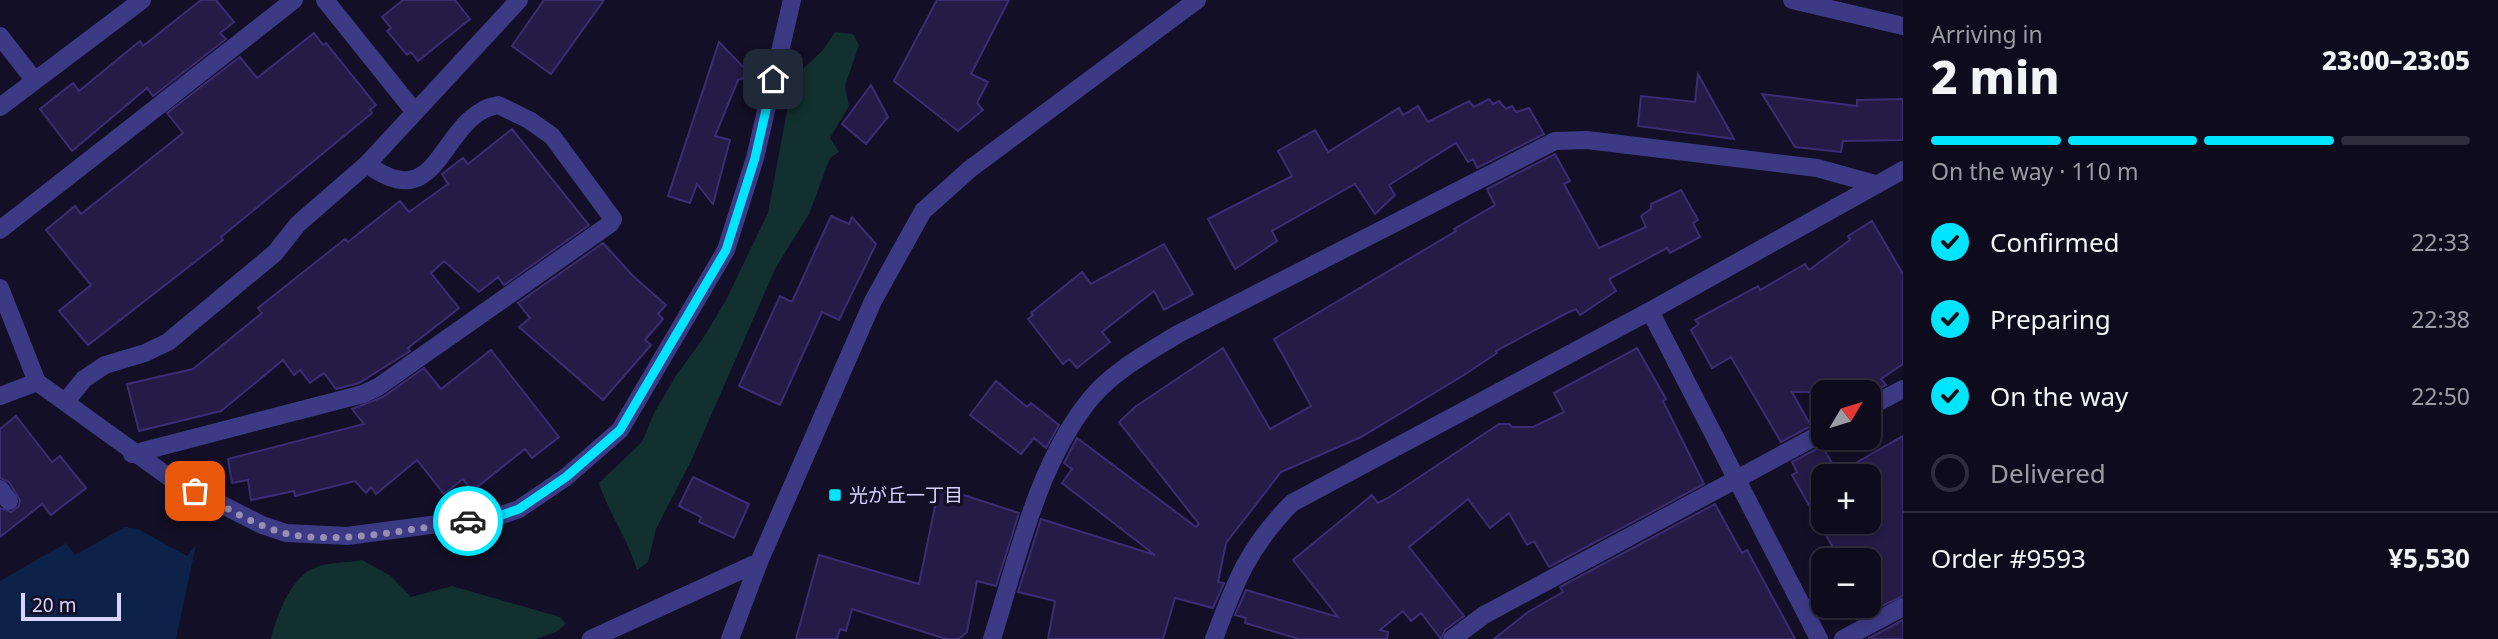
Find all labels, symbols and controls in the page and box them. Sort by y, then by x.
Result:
text: Arriving in [1931,18,2043,50]
text: 23:00–23:05 [2322,42,2470,78]
text: 2 min [1931,45,2060,107]
pin [743,49,803,109]
icon: home [754,60,792,98]
text: On the way · 110 m [1931,155,2138,187]
icon: check [1931,223,1969,261]
text: Confirmed [1990,224,2120,260]
text: 22:33 [2411,226,2470,258]
icon: check [1931,300,1969,338]
text: Preparing [1990,301,2111,337]
text: 22:38 [2411,303,2470,335]
icon: check [1931,377,1969,415]
text: On the way [1990,378,2128,414]
north arrow [1811,380,1881,450]
map controls [1811,380,1881,618]
text: 22:50 [2411,380,2470,412]
text: Delivered [1990,455,2106,491]
pin [165,461,225,521]
button: + [1811,464,1881,534]
icon: bag [176,472,214,510]
place label: 光が丘一丁目 [849,482,963,508]
courier [433,486,503,556]
marker: 光が丘一丁目 [827,487,843,503]
icon: car [449,502,487,540]
text: Order #9593 [1931,540,2086,576]
text: ¥5,530 [2388,540,2470,576]
button: − [1811,548,1881,618]
scale bar [21,590,121,622]
text: 20 m [32,592,76,618]

